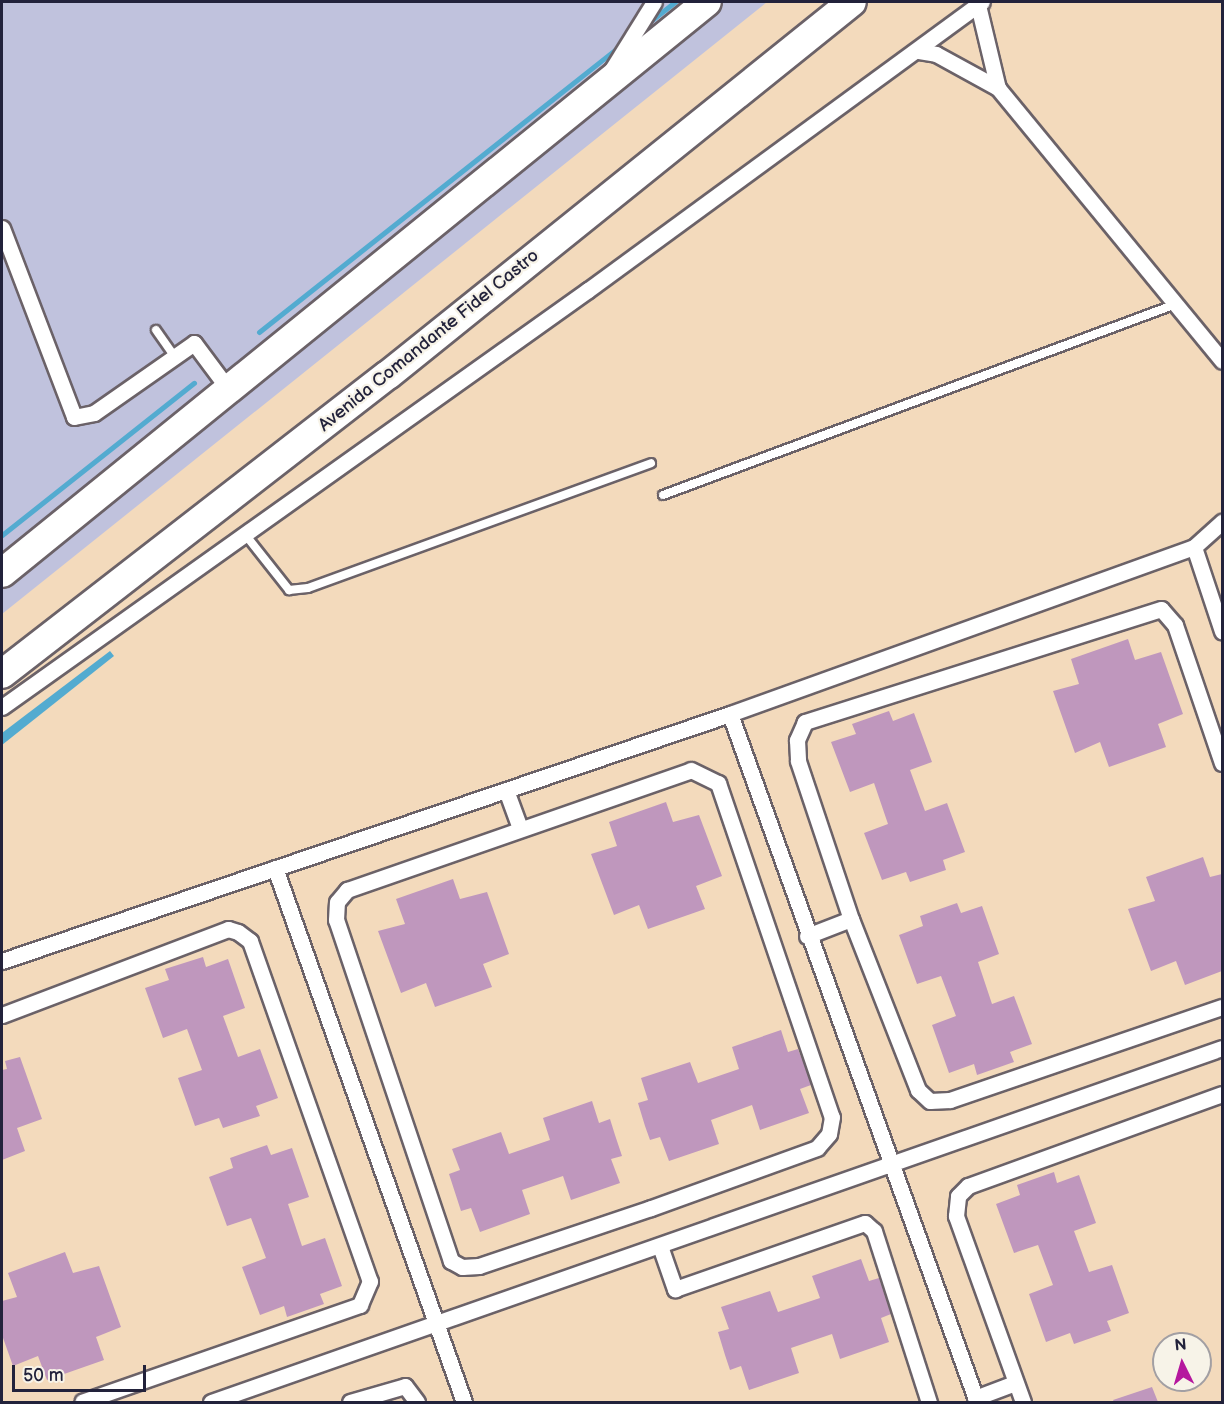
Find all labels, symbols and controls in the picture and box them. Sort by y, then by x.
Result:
street label: Avenida Comandante Fidel Castro [314,245,544,437]
north arrow [1152,1332,1212,1392]
text: N [1174,1336,1187,1356]
scale bar [15,1353,148,1391]
text: 50 m [23,1365,64,1386]

